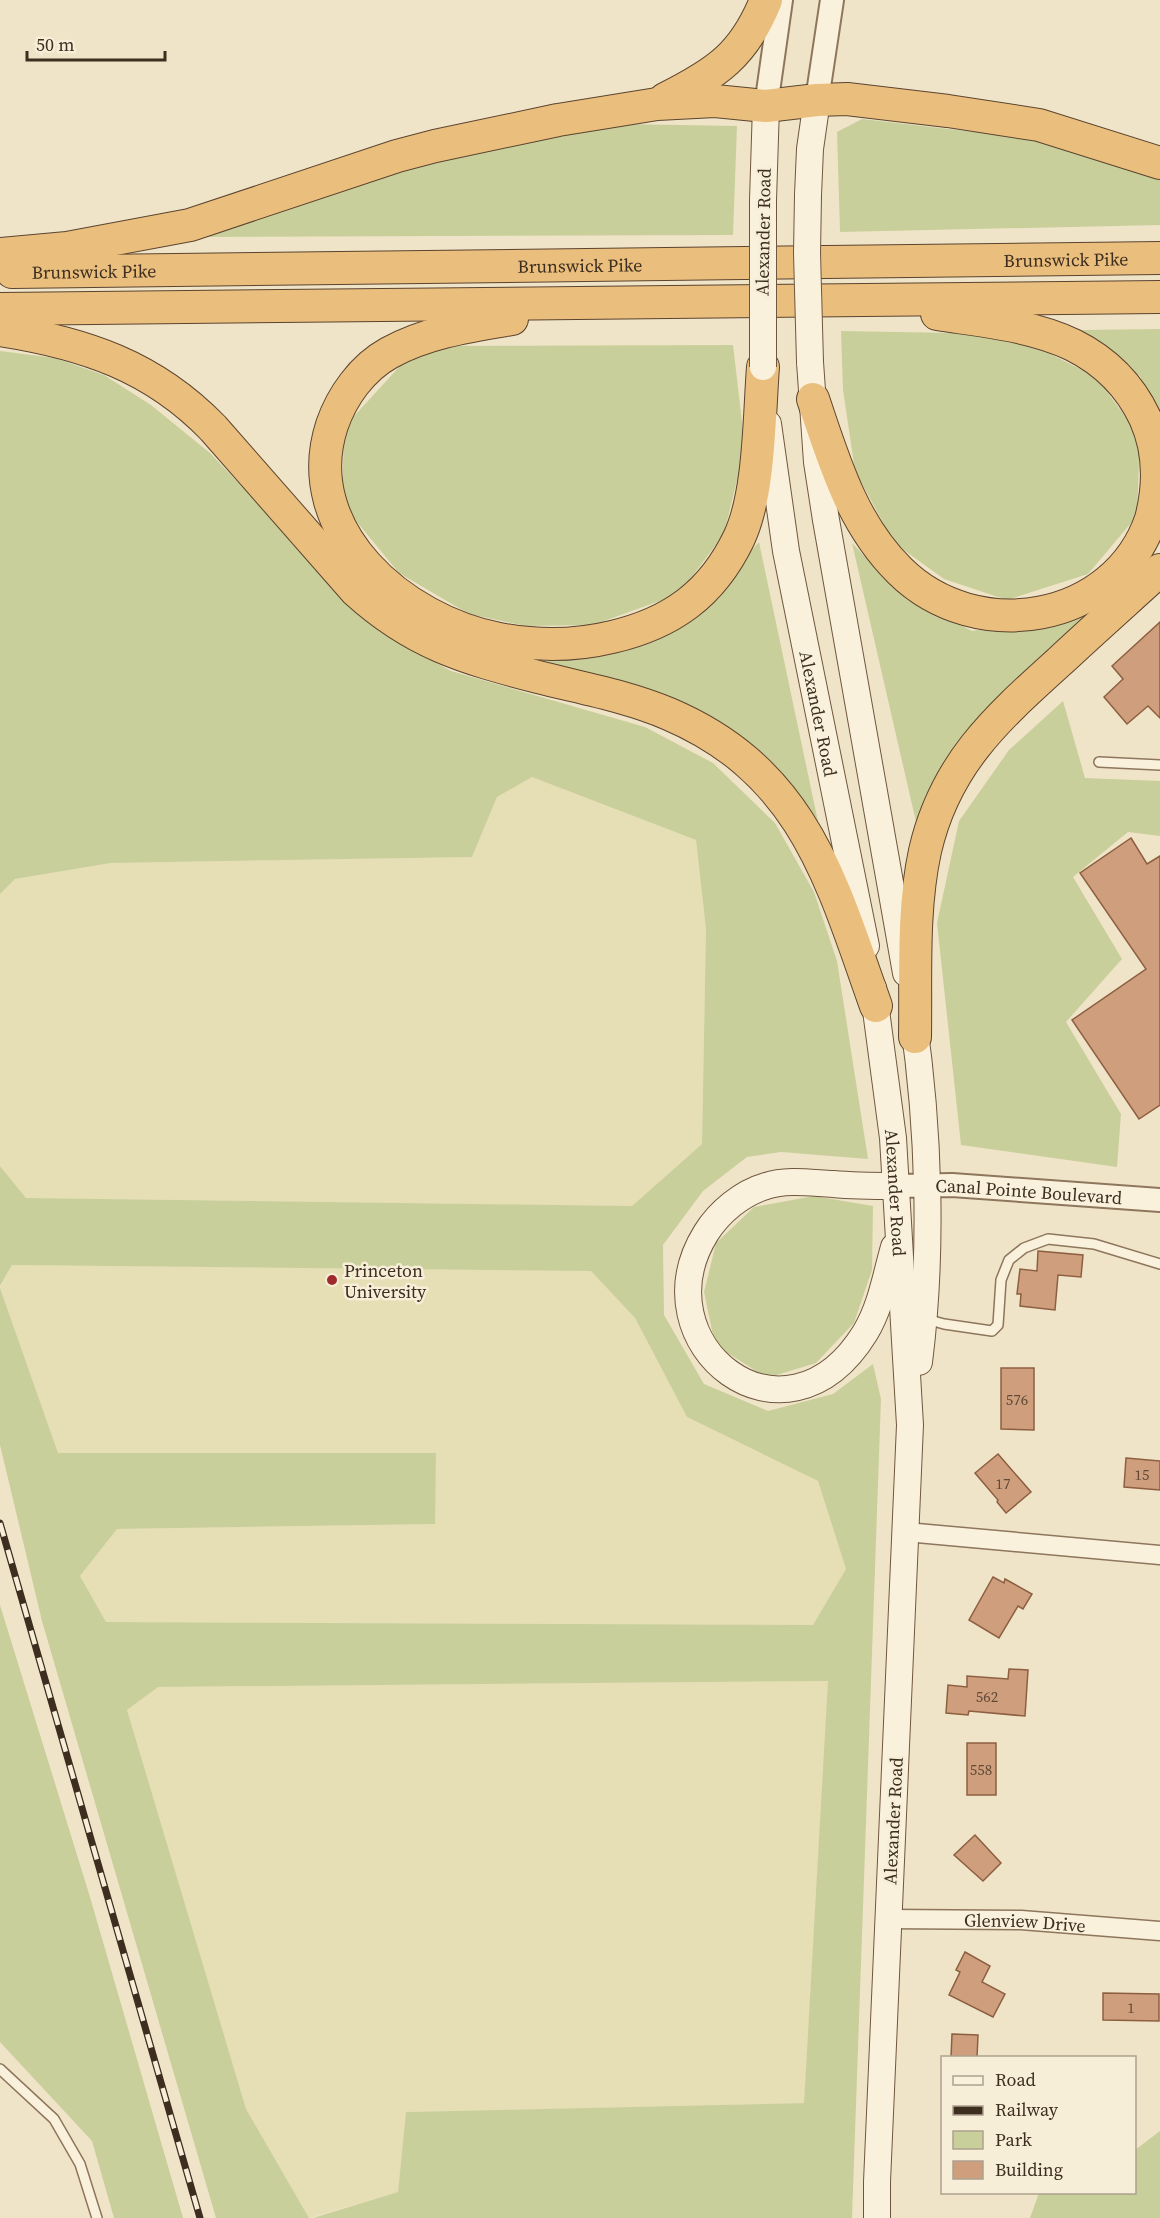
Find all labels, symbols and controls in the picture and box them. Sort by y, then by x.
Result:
scale bar [27,24,165,62]
text: 50 m [36,32,74,57]
street label: Alexander Road [749,168,777,296]
street label: Brunswick Pike [1003,246,1128,272]
street label: Brunswick Pike [517,252,643,278]
street label: Brunswick Pike [31,258,157,284]
street label: Alexander Road [794,648,844,779]
street label: Alexander Road [879,1127,912,1257]
street label: Canal Pointe Boulevard [935,1172,1123,1210]
place label: Princeton University [344,1258,427,1304]
marker: Princeton University [325,1273,339,1287]
house number: 576 [1006,1389,1028,1410]
house number: 15 [1134,1464,1150,1485]
house number: 17 [995,1473,1011,1494]
house number: 562 [976,1686,998,1707]
street label: Alexander Road [877,1757,909,1885]
house number: 558 [970,1759,992,1780]
street label: Glenview Drive [964,1907,1087,1938]
house number: 1 [1127,1997,1135,2018]
legend [941,2056,1136,2194]
text: Road [995,2067,1036,2092]
text: Railway [995,2097,1059,2122]
text: Park [995,2127,1032,2152]
text: Building [995,2157,1063,2182]

